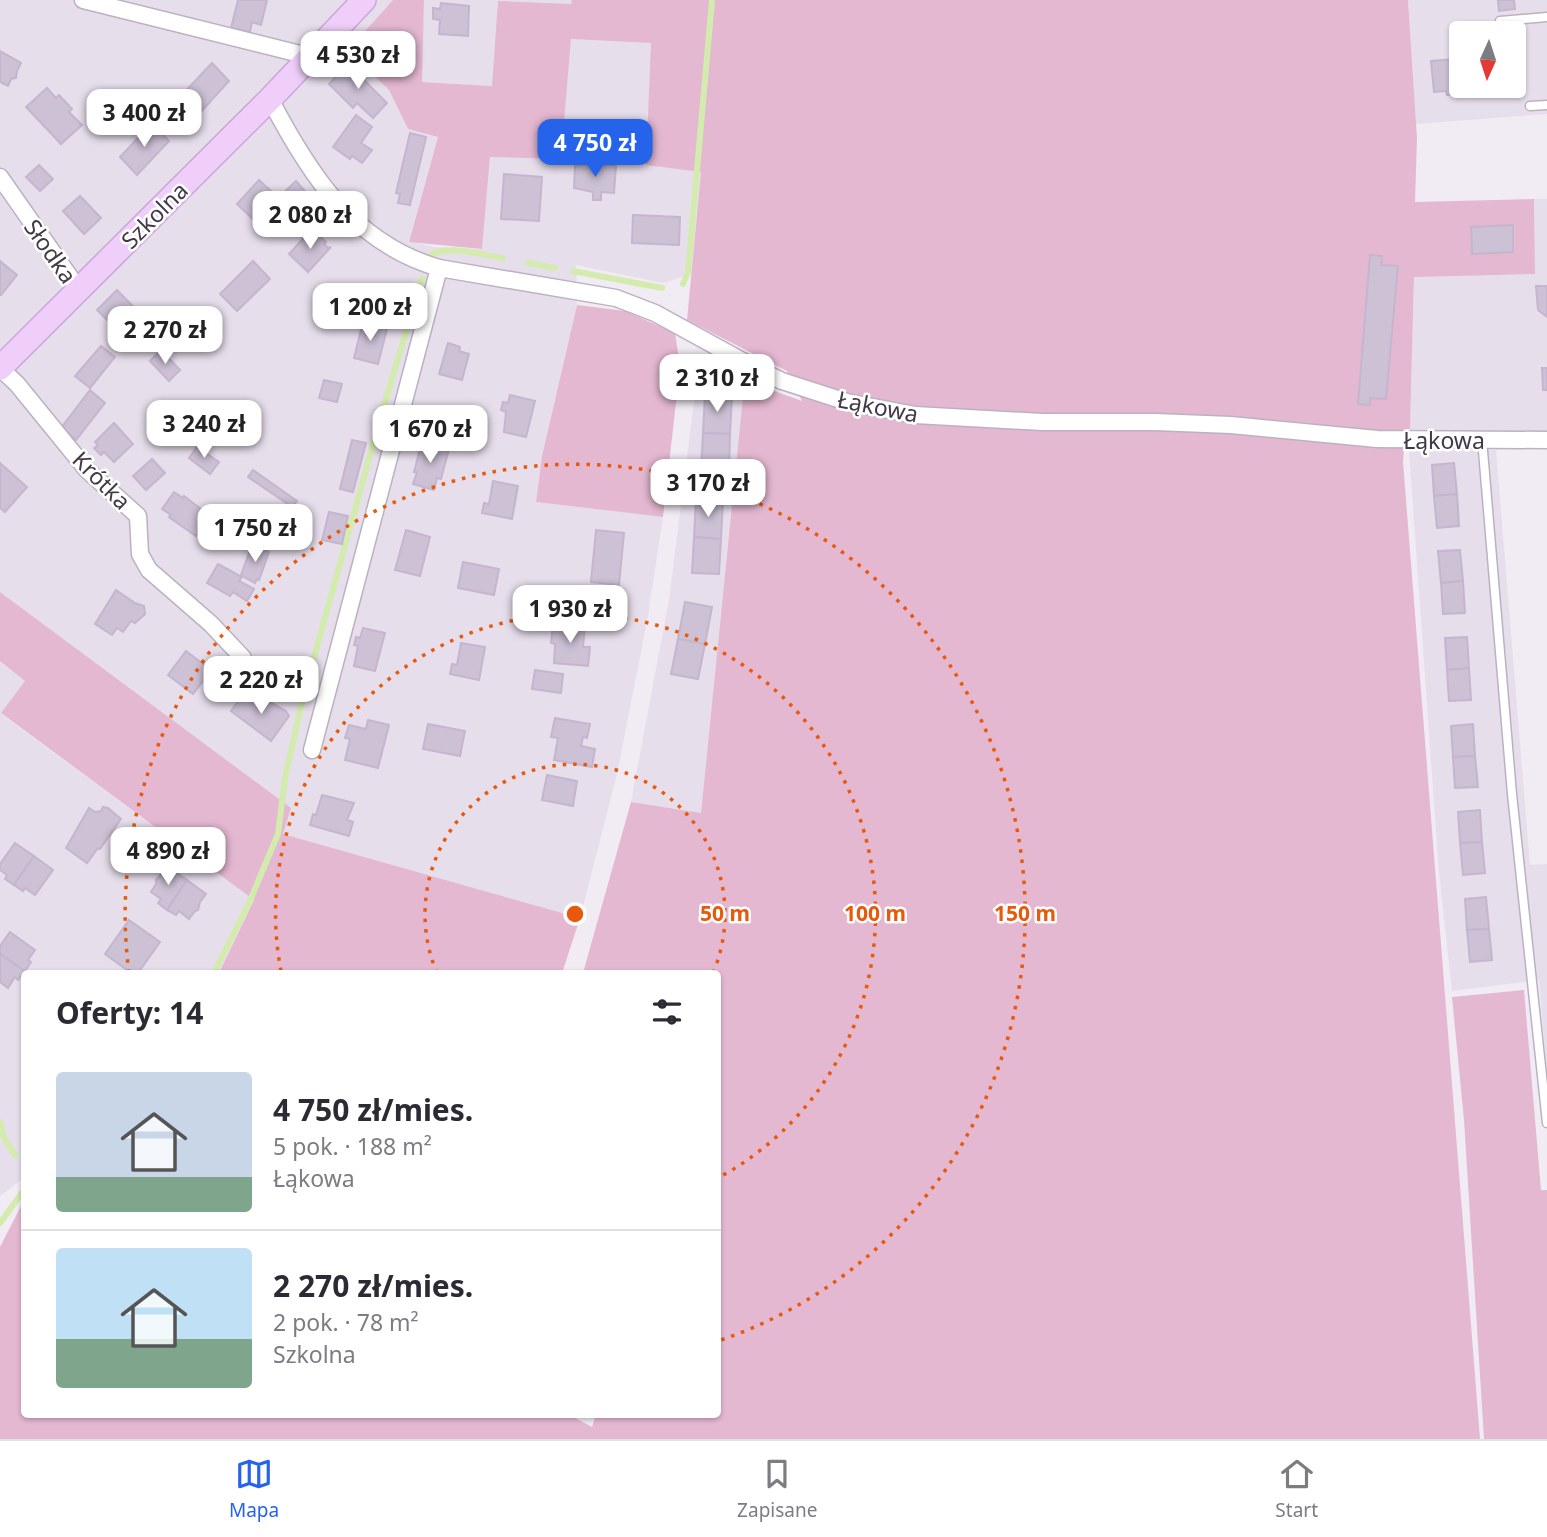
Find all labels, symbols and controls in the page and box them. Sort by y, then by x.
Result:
north arrow [1449,21,1526,98]
map controls [1449,21,1526,98]
pin: 4 530 zł [286,32,430,91]
text: 4 530 zł [317,38,399,70]
pin: 3 400 zł [72,90,216,149]
text: 3 400 zł [103,96,185,128]
pin: 4 750 zł [523,120,667,179]
text: 4 750 zł [554,126,636,158]
street label: Szkolna [113,174,195,256]
pin: 2 080 zł [238,191,382,251]
text: 2 080 zł [269,198,351,230]
street label: Słodka [17,212,85,290]
pin: 1 200 zł [298,284,442,343]
text: 1 200 zł [329,290,411,322]
pin: 2 270 zł [93,306,237,366]
text: 2 270 zł [124,313,206,345]
pin: 2 310 zł [645,354,789,414]
text: 2 310 zł [676,361,758,393]
street label: Łąkowa [835,383,921,429]
pin: 3 240 zł [132,400,276,460]
pin: 1 670 zł [358,406,502,465]
text: 3 240 zł [163,407,245,439]
text: 1 670 zł [389,412,471,444]
street label: Łąkowa [1403,424,1485,456]
street label: Krótka [66,444,138,516]
pin: 3 170 zł [636,460,780,519]
text: 3 170 zł [667,466,749,498]
pin: 1 750 zł [183,504,327,564]
text: 1 750 zł [214,511,296,543]
pin: 1 930 zł [498,586,642,645]
text: 1 930 zł [529,592,611,624]
pin: 2 220 zł [189,656,333,716]
text: 2 220 zł [220,663,302,695]
pin: 4 890 zł [96,828,240,887]
text: 4 890 zł [127,834,209,866]
text: 50 m [700,899,750,927]
text: 100 m [844,899,906,927]
text: 150 m [994,899,1056,927]
centre of rings [563,902,587,926]
text: Oferty: 14 [56,992,203,1033]
icon: filters [648,993,686,1031]
text: 4 750 zł/mies. [273,1089,473,1130]
icon: home [112,1100,196,1184]
text: 5 pok. · 188 m² [273,1130,432,1162]
text: Łąkowa [273,1162,355,1194]
text: 2 270 zł/mies. [273,1265,473,1306]
icon: home [112,1276,196,1360]
text: 2 pok. · 78 m² [273,1306,419,1338]
text: Szkolna [273,1338,356,1370]
tab: Mapa [229,1455,279,1523]
tab: Zapisane [737,1455,817,1523]
tab: Start [1275,1455,1318,1523]

